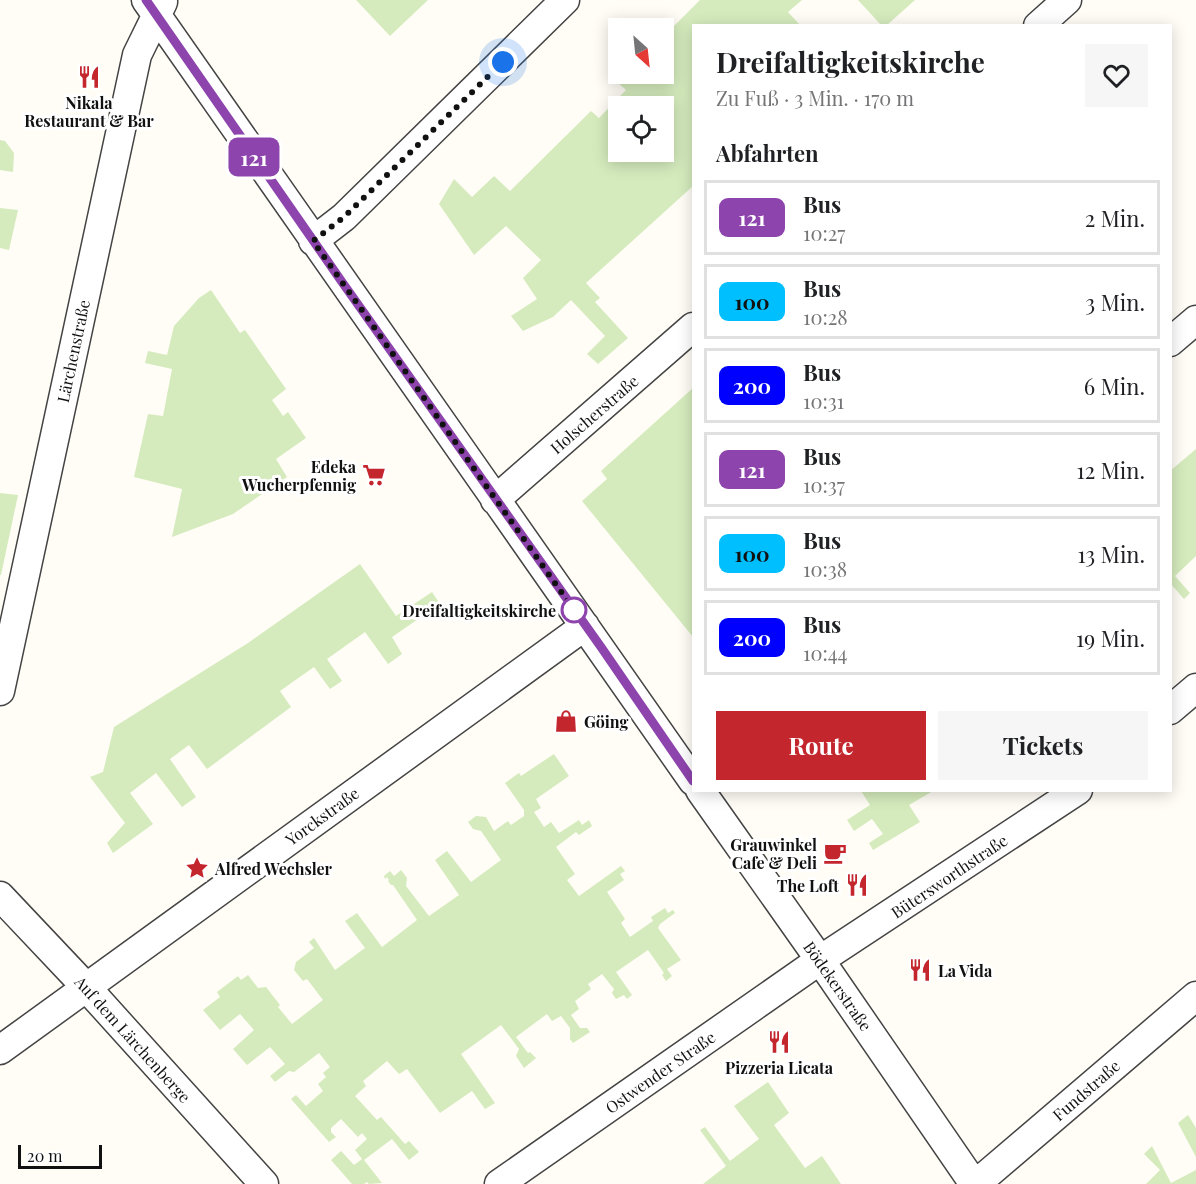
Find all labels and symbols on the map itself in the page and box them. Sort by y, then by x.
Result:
north arrow [608,18,674,84]
your location [488,47,518,77]
restaurant icon: Nikala Restaurant & Bar [76,64,102,90]
place label: Nikala Restaurant & Bar [24,92,154,131]
line badge: 121 [220,138,288,176]
street label: Lärchenstraße [52,298,94,404]
street label: Holscherstraße [546,370,642,458]
place label: Edeka Wucherpfennig [241,456,357,495]
supermarket icon: Edeka Wucherpfennig [361,462,387,488]
marker: Dreifaltigkeitskirche [561,597,587,623]
place label: Dreifaltigkeitskirche [402,600,556,621]
shop icon: Göing [553,708,579,734]
place label: Göing [584,711,629,732]
street label: Yorckstraße [280,782,363,850]
street label: Bütersworthstraße [887,829,1011,923]
place label: Grauwinkel Cafe & Deli [730,834,817,873]
cafe icon: Grauwinkel Cafe & Deli [822,840,848,866]
place icon: Alfred Wechsler [184,855,210,881]
place label: Alfred Wechsler [214,858,333,879]
restaurant icon: The Loft [844,872,870,898]
place label: The Loft [777,875,839,896]
street label: Bödekerstraße [799,937,877,1035]
restaurant icon: La Vida [907,957,933,983]
place label: La Vida [938,960,993,981]
street label: Auf dem Lärchenberge [70,971,195,1107]
street label: Ostwender Straße [601,1026,719,1118]
restaurant icon: Pizzeria Licata [766,1029,792,1055]
street label: Fundstraße [1048,1055,1124,1125]
place label: Pizzeria Licata [725,1057,834,1078]
scale bar [18,1142,102,1170]

